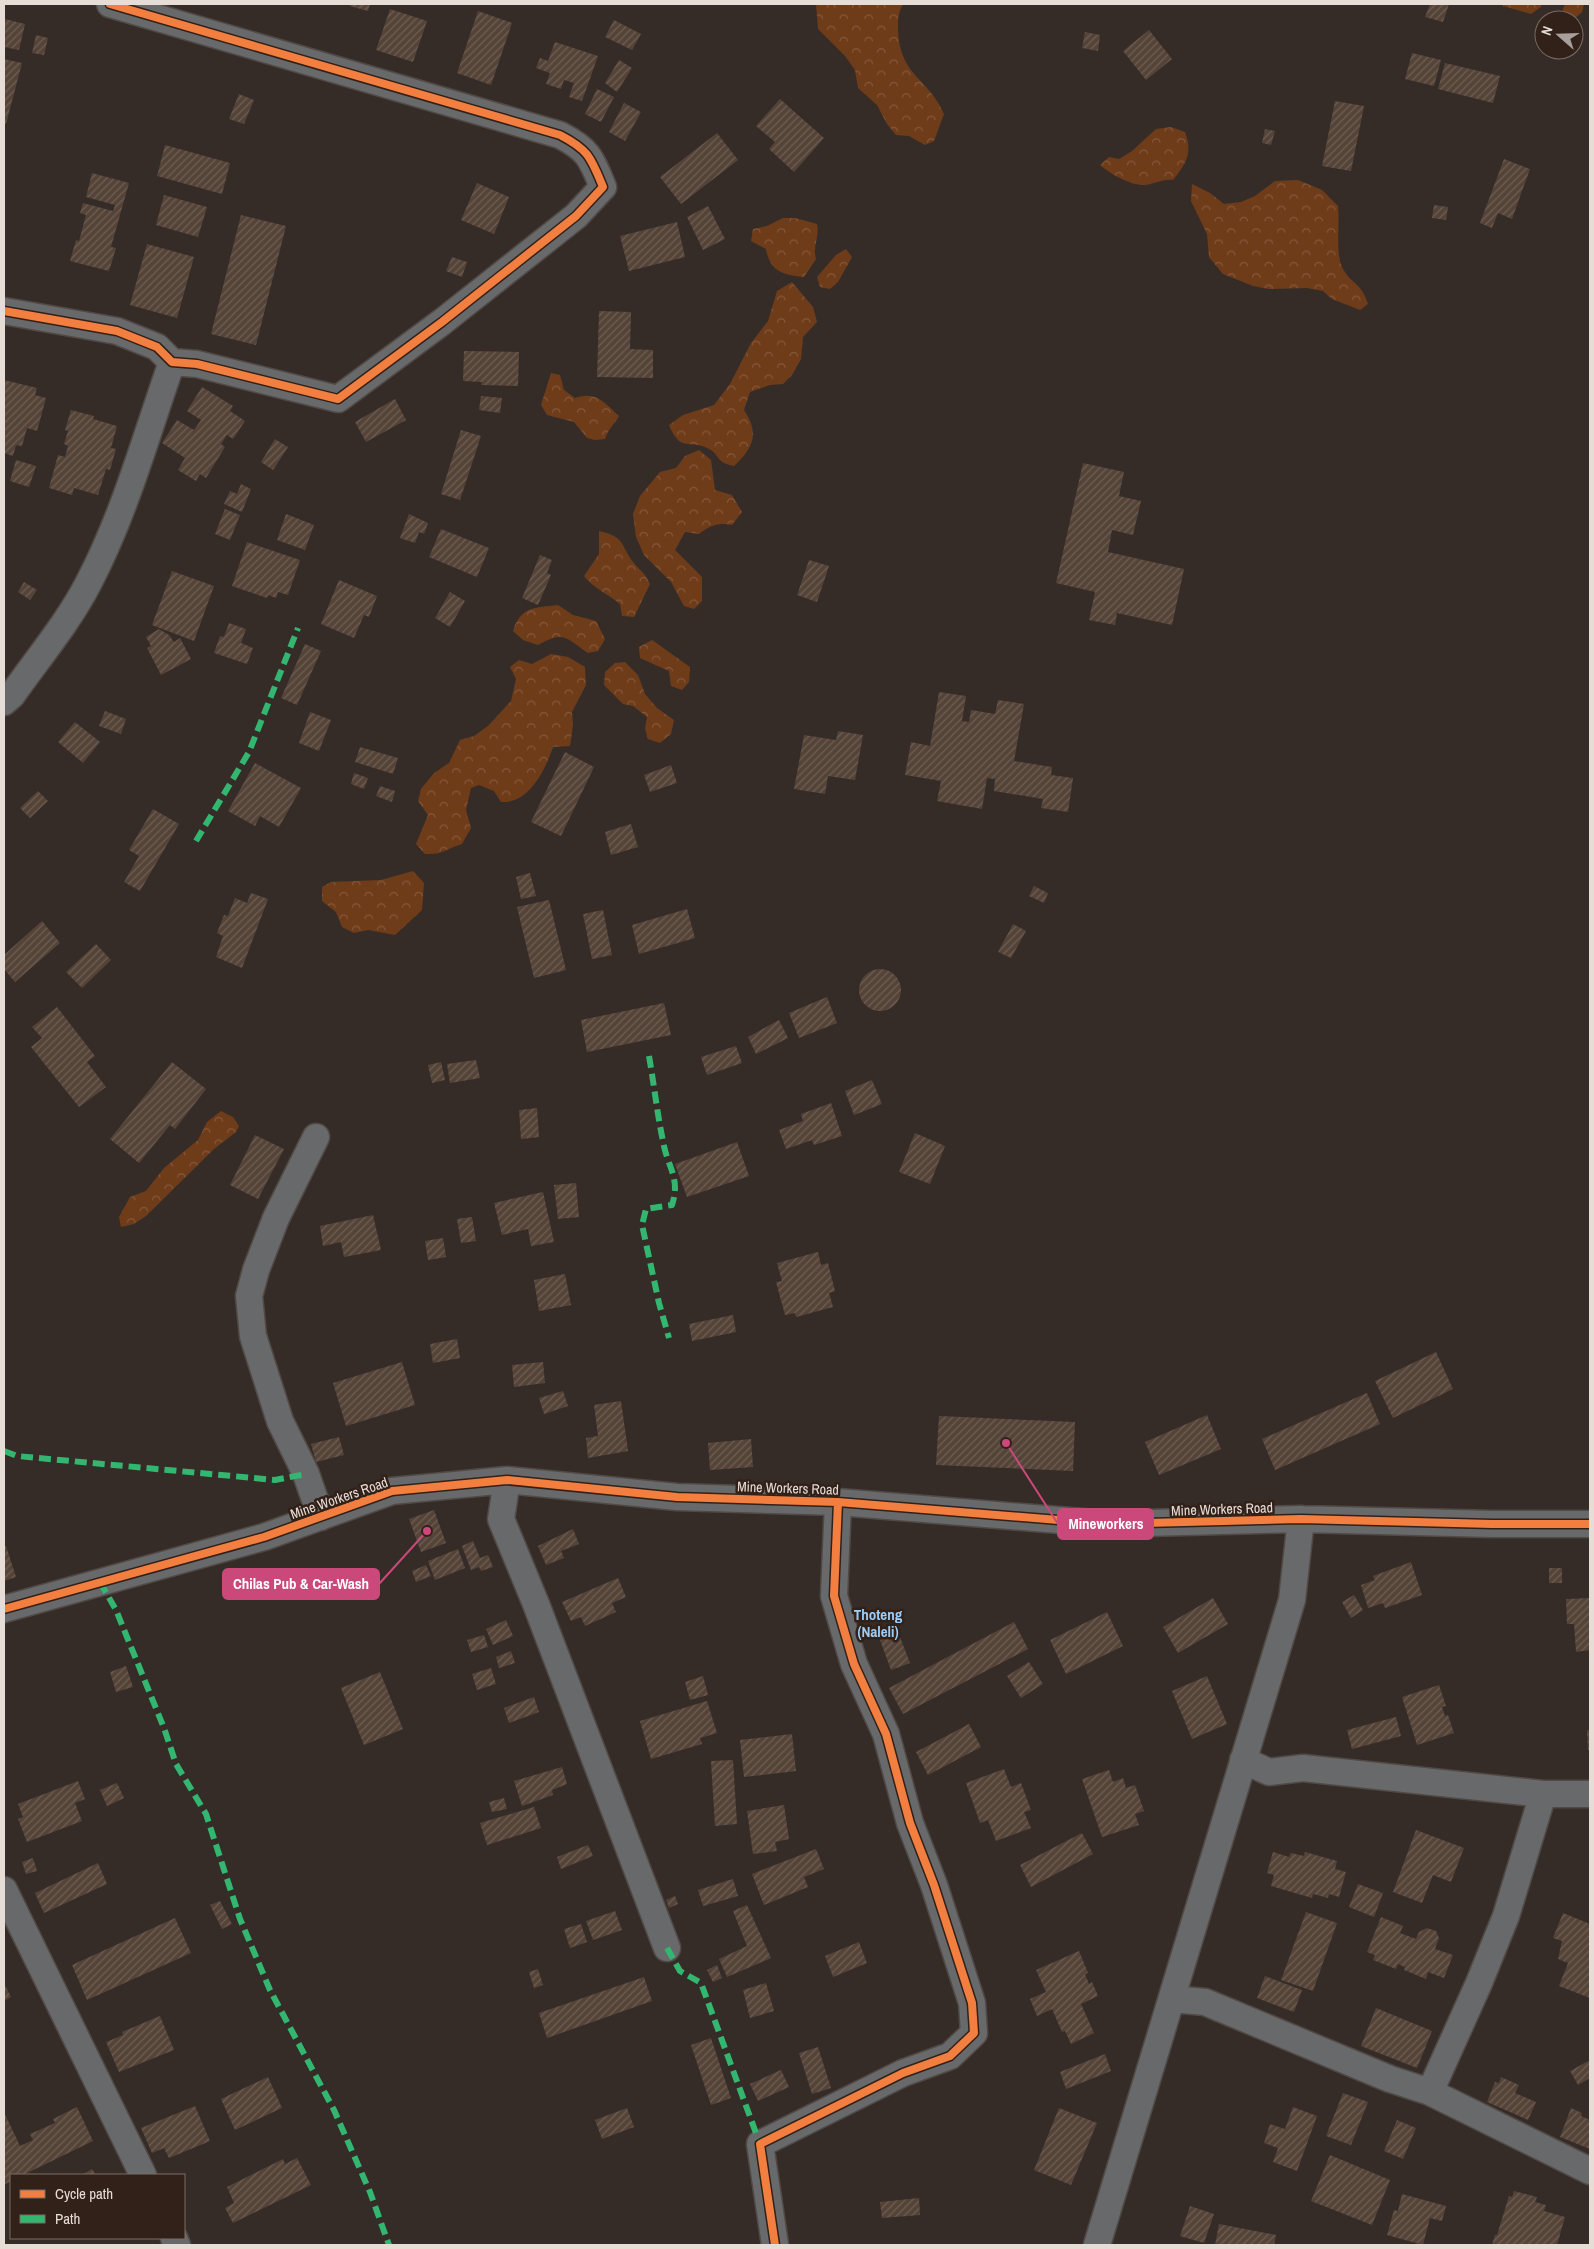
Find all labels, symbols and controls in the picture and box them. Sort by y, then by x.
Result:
north arrow [1534,10,1584,60]
text: N [1537,24,1557,38]
street label: Mine Workers Road [288,1473,390,1523]
street label: Mine Workers Road [737,1477,839,1499]
street label: Mine Workers Road [1171,1498,1273,1520]
callout: Mineworkers [1058,1509,1153,1539]
text: Mineworkers [1068,1513,1144,1534]
callout: Chilas Pub & Car-Wash [223,1569,379,1599]
text: Chilas Pub & Car-Wash [233,1573,369,1594]
district label: Thoteng (Naleli) [854,1604,903,1642]
legend [10,2174,185,2239]
text: Cycle path [55,2183,113,2204]
text: Path [55,2208,80,2229]

